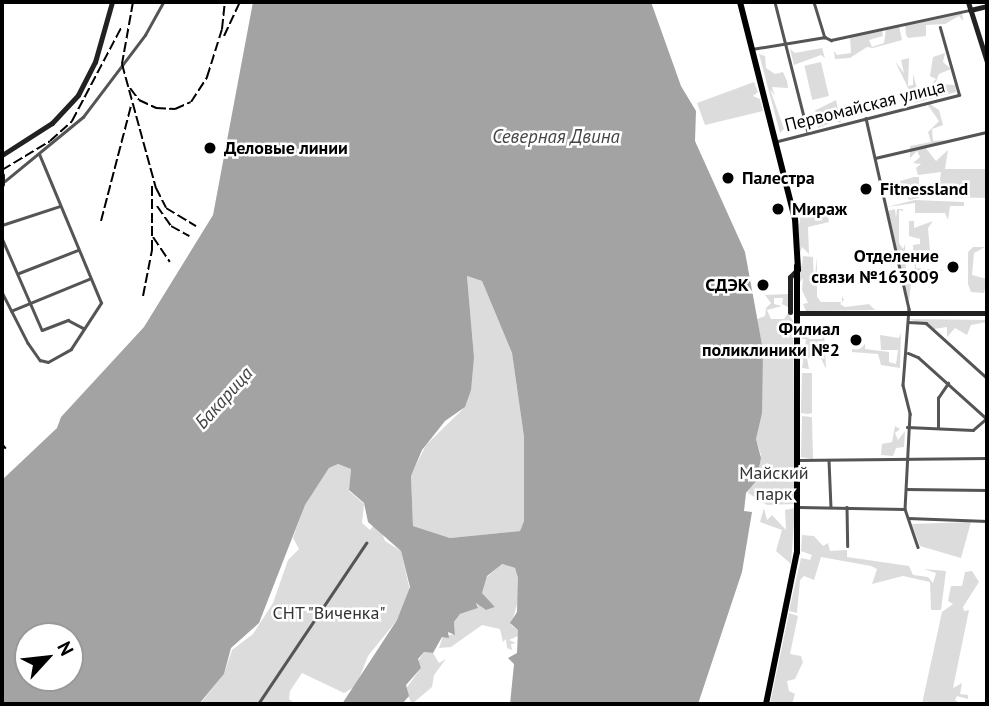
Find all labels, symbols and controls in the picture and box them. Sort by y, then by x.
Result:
street label: Первомайская улица [783,76,947,136]
water label: Северная Двина [492,126,620,148]
place label: Деловые линии [224,137,348,159]
marker: Деловые линии [202,140,218,156]
place label: Палестра [742,167,815,189]
marker: Палестра [720,170,736,186]
place label: Fitnessland [880,178,968,200]
marker: Fitnessland [858,181,874,197]
place label: Мираж [792,198,847,220]
marker: Мираж [770,201,786,217]
place label: Отделение связи №163009 [811,246,939,288]
marker: Отделение связи №163009 [945,259,961,275]
place label: СДЭК [705,274,749,296]
marker: СДЭК [755,277,771,293]
place label: Филиал поликлиники №2 [702,319,840,362]
marker: Филиал поликлиники №2 [846,330,866,350]
water label: Бакарица [190,362,258,434]
park label: Майский парк [739,463,809,505]
park label: СНТ "Виченка" [272,602,386,624]
north arrow [14,622,84,692]
text: N [52,637,79,659]

